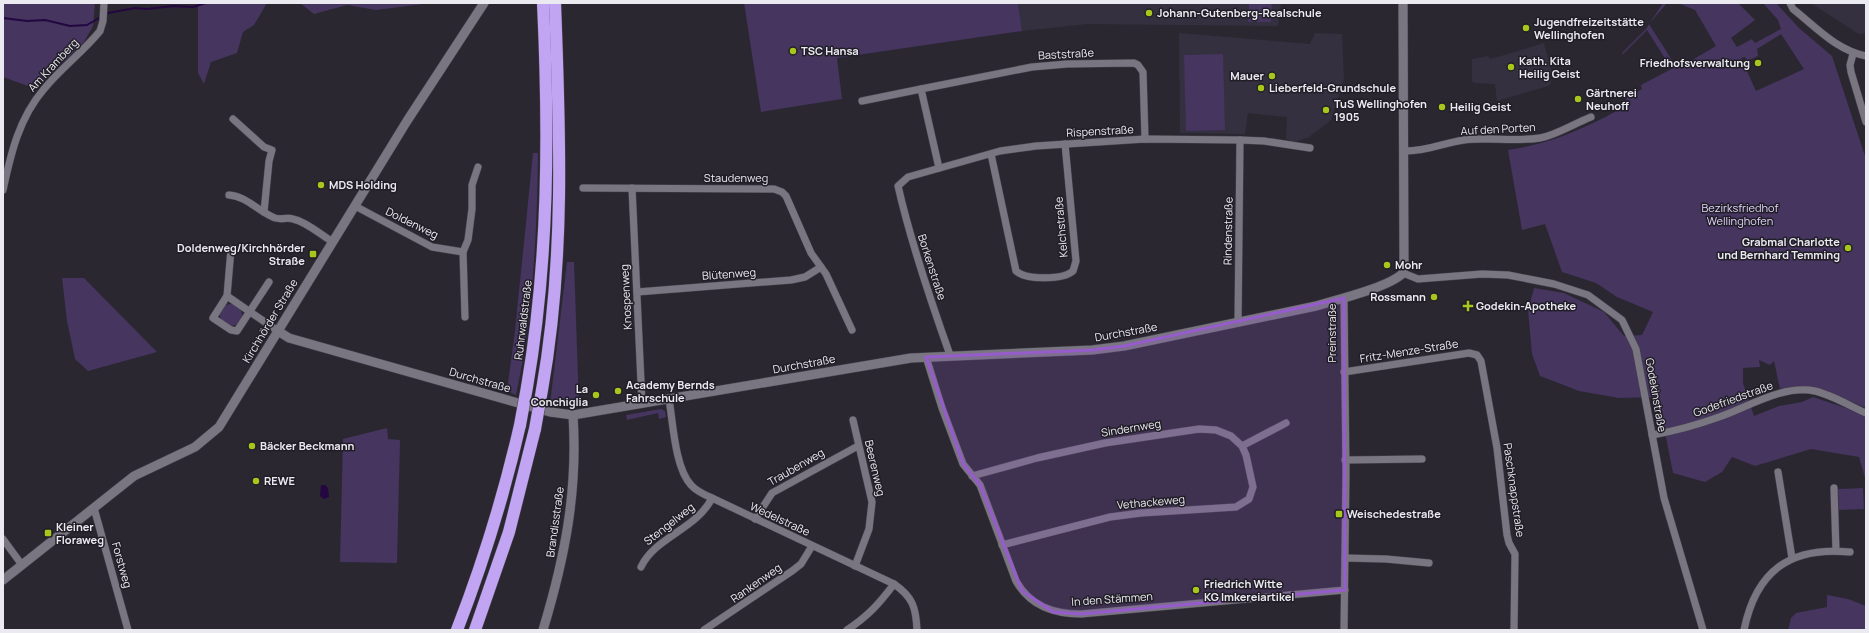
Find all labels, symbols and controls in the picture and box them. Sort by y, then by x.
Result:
place label: Johann-Gutenberg-Realschule [1157,5,1322,20]
marker: Johann-Gutenberg-Realschule [1144,8,1154,18]
place label: Jugendfreizeitstätte Wellinghofen [1534,14,1644,42]
marker: Jugendfreizeitstätte Wellinghofen [1521,23,1531,33]
street label: Am Kramberg [24,35,81,94]
place label: TSC Hansa [801,43,859,58]
street label: Baststraße [1038,45,1095,62]
marker: TSC Hansa [788,46,798,56]
place label: Kath. Kita Heilig Geist [1519,53,1581,81]
place label: Friedhofsverwaltung [1640,55,1750,70]
marker: Friedhofsverwaltung [1753,58,1763,68]
marker: Kath. Kita Heilig Geist [1506,62,1516,72]
place label: Mauer [1230,68,1265,83]
marker: Mauer [1267,71,1277,81]
place label: Lieberfeld-Grundschule [1269,80,1396,95]
marker: Lieberfeld-Grundschule [1256,83,1266,93]
place label: Gärtnerei Neuhoff [1586,85,1637,113]
marker: Gärtnerei Neuhoff [1573,94,1583,104]
place label: TuS Wellinghofen 1905 [1334,96,1427,124]
place label: Heilig Geist [1450,99,1512,114]
marker: Heilig Geist [1437,102,1447,112]
marker: TuS Wellinghofen 1905 [1321,105,1331,115]
street label: Auf den Porten [1460,119,1536,138]
street label: Rispenstraße [1066,121,1135,140]
street label: Staudenweg [704,170,768,185]
place label: MDS Holding [329,177,397,192]
marker: MDS Holding [316,180,326,190]
street label: Kelchstraße [1050,196,1071,258]
street label: Rindenstraße [1219,196,1236,265]
park label: Bezirksfriedhof Wellinghofen [1702,200,1779,228]
street label: Doldenweg [383,203,441,242]
street label: Borkenstraße [915,232,950,302]
place label: Grabmal Charlotte und Bernhard Temming [1717,234,1840,262]
place label: Doldenweg/Kirchhörder Straße [177,240,306,268]
marker: Grabmal Charlotte und Bernhard Temming [1843,243,1853,253]
marker: Doldenweg/Kirchhörder Straße [308,249,318,259]
place label: Mohr [1395,257,1423,272]
marker: Mohr [1382,260,1392,270]
street label: Knospenweg [616,264,635,330]
street label: Blütenweg [702,264,756,283]
street label: Kirchhörder Straße [239,275,301,366]
street label: Ruhrwaldstraße [510,279,535,361]
place label: Rossmann [1370,289,1426,304]
marker: Rossmann [1429,292,1439,302]
place label: Godekin-Apotheke [1476,298,1577,313]
marker: Godekin-Apotheke [1463,301,1473,311]
street label: Preinstraße [1324,303,1339,363]
street label: Durchstraße [1093,319,1159,344]
street label: Fritz-Menze-Straße [1359,335,1460,366]
street label: Durchstraße [771,351,837,376]
street label: Godekinstraße [1643,357,1670,434]
street label: Durchstraße [448,364,513,396]
place label: Academy Bernds Fahrschule [626,377,715,405]
street label: Godefriedstraße [1691,377,1775,420]
place label: La Conchiglia [531,381,588,409]
marker: Academy Bernds Fahrschule [613,386,623,396]
marker: La Conchiglia [591,390,601,400]
street label: Sindernweg [1100,415,1162,440]
place label: Bäcker Beckmann [260,438,355,453]
street label: Beerenweg [862,438,889,498]
marker: Bäcker Beckmann [247,441,257,451]
street label: Paschknappstraße [1500,442,1529,539]
street label: Traubenweg [765,444,827,489]
place label: REWE [264,473,295,488]
marker: REWE [251,476,261,486]
street label: Brandisstraße [542,485,567,558]
street label: Vethackeweg [1116,491,1186,512]
street label: Wedelstraße [748,498,813,539]
street label: Stengelweg [640,499,697,548]
place label: Weischedestraße [1347,506,1441,521]
marker: Weischedestraße [1334,509,1344,519]
place label: Kleiner Floraweg [56,519,104,547]
marker: Kleiner Floraweg [43,528,53,538]
street label: Forstweg [109,540,136,590]
street label: Rankenweg [727,560,784,606]
place label: Friedrich Witte KG Imkereiartikel [1204,576,1294,604]
marker: Friedrich Witte KG Imkereiartikel [1191,585,1201,595]
street label: In den Stämmen [1071,588,1153,609]

